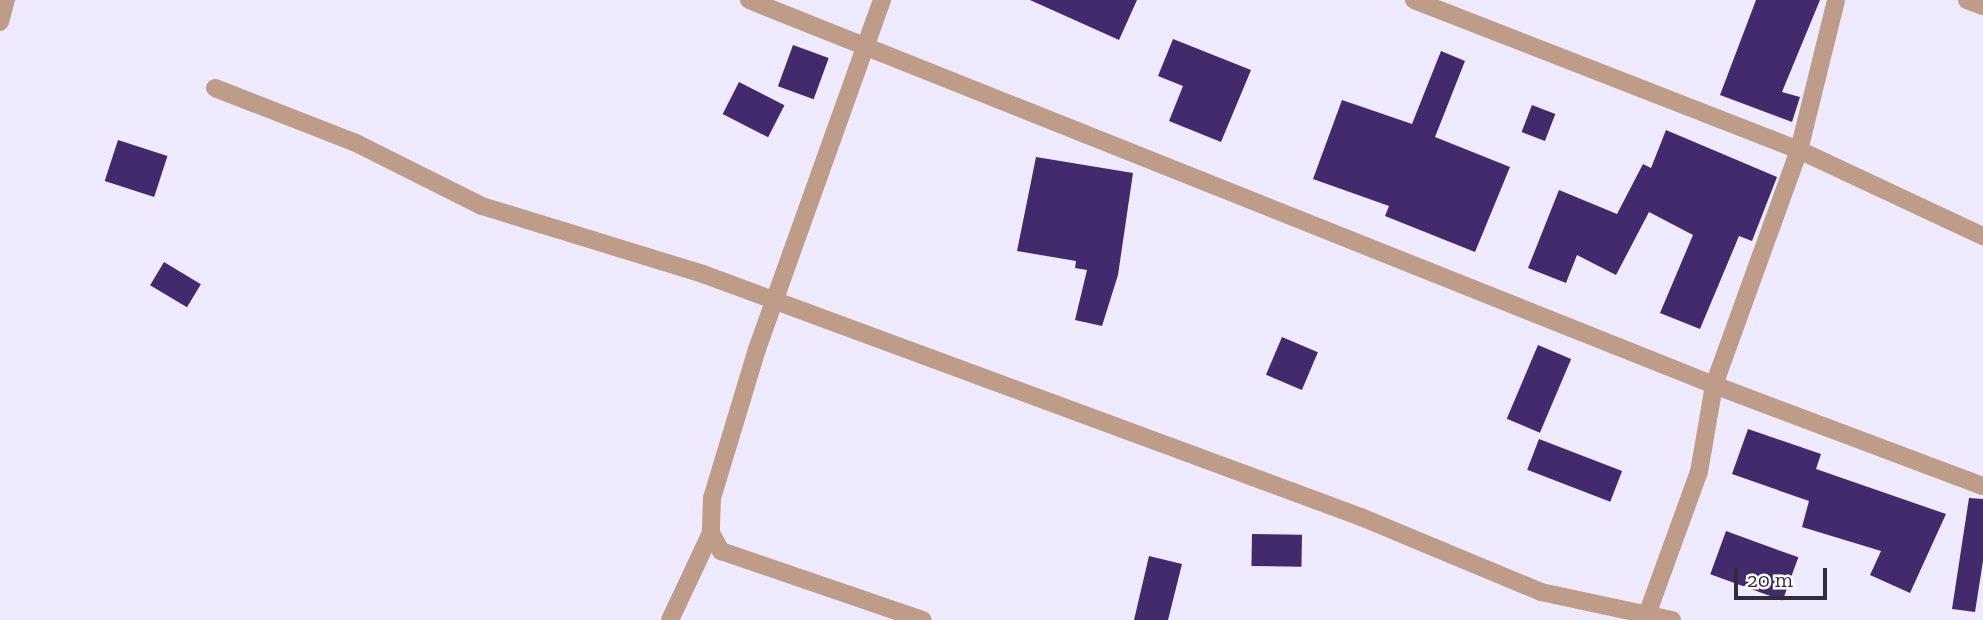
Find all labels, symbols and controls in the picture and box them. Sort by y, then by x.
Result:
scale bar [1738,554,1831,598]
text: 20 m [1747,567,1793,592]

